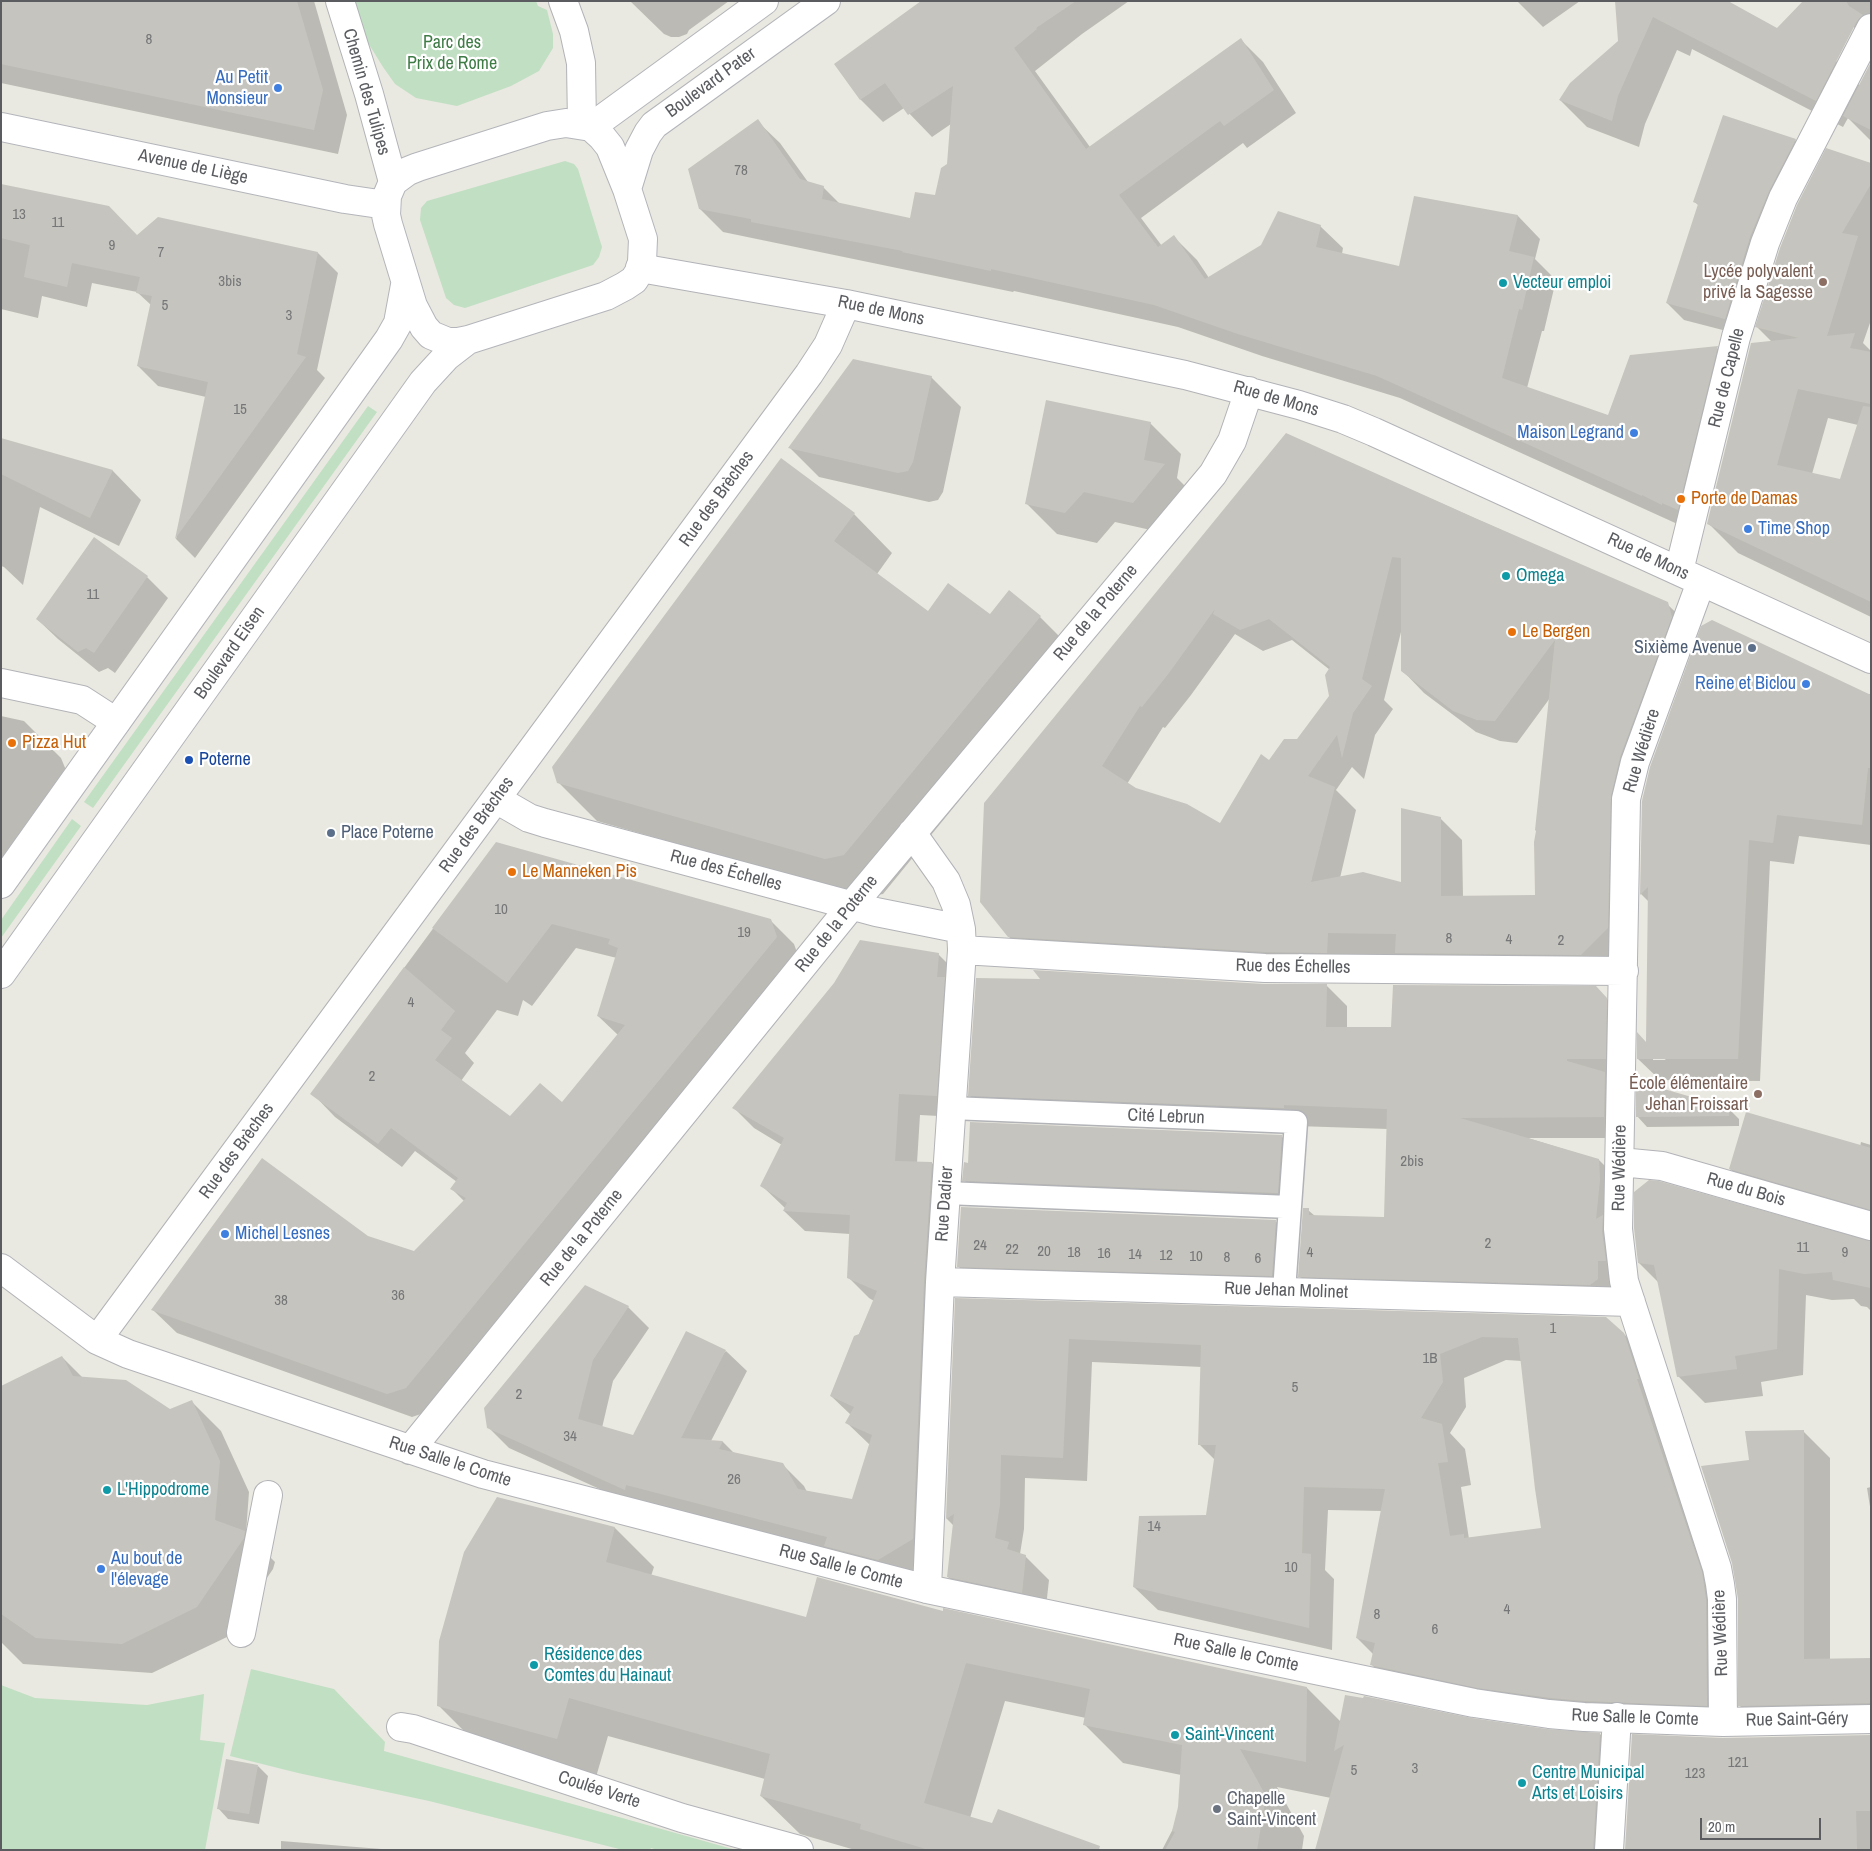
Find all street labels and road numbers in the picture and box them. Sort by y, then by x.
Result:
street label: Chemin des Tulipes [338,26,394,158]
street label: Boulevard Pater [662,43,760,123]
street label: Avenue de Liège [136,145,250,189]
street label: Rue de Mons [836,291,926,331]
street label: Rue de Capelle [1704,326,1750,430]
street label: Rue de Mons [1231,377,1321,421]
street label: Rue des Brèches [675,447,759,551]
street label: Rue de Mons [1604,529,1692,585]
street label: Rue de la Poterne [1049,560,1143,666]
street label: Boulevard Eisen [190,602,270,704]
street label: Rue Wédière [1619,706,1665,796]
street label: Rue des Brèches [435,773,519,877]
street label: Rue des Échelles [668,846,784,896]
street label: Rue de la Poterne [791,871,883,977]
street label: Rue des Échelles [1235,955,1351,979]
street label: Rue des Brèches [195,1099,279,1203]
street label: Cité Lebrun [1127,1105,1205,1129]
street label: Rue Wédière [1608,1124,1632,1212]
street label: Rue Dadier [932,1166,958,1242]
street label: Rue du Bois [1704,1168,1788,1212]
street label: Rue de la Poterne [536,1185,628,1291]
street label: Rue Jehan Molinet [1224,1278,1348,1304]
street label: Rue Salle le Comte [386,1432,514,1492]
street label: Rue Salle le Comte [777,1540,905,1594]
street label: Rue Wédière [1709,1589,1733,1677]
street label: Rue Salle le Comte [1172,1629,1300,1677]
street label: Rue Salle le Comte [1571,1705,1699,1731]
street label: Rue Saint-Géry [1746,1708,1848,1732]
street label: Coulée Verte [555,1767,643,1813]

